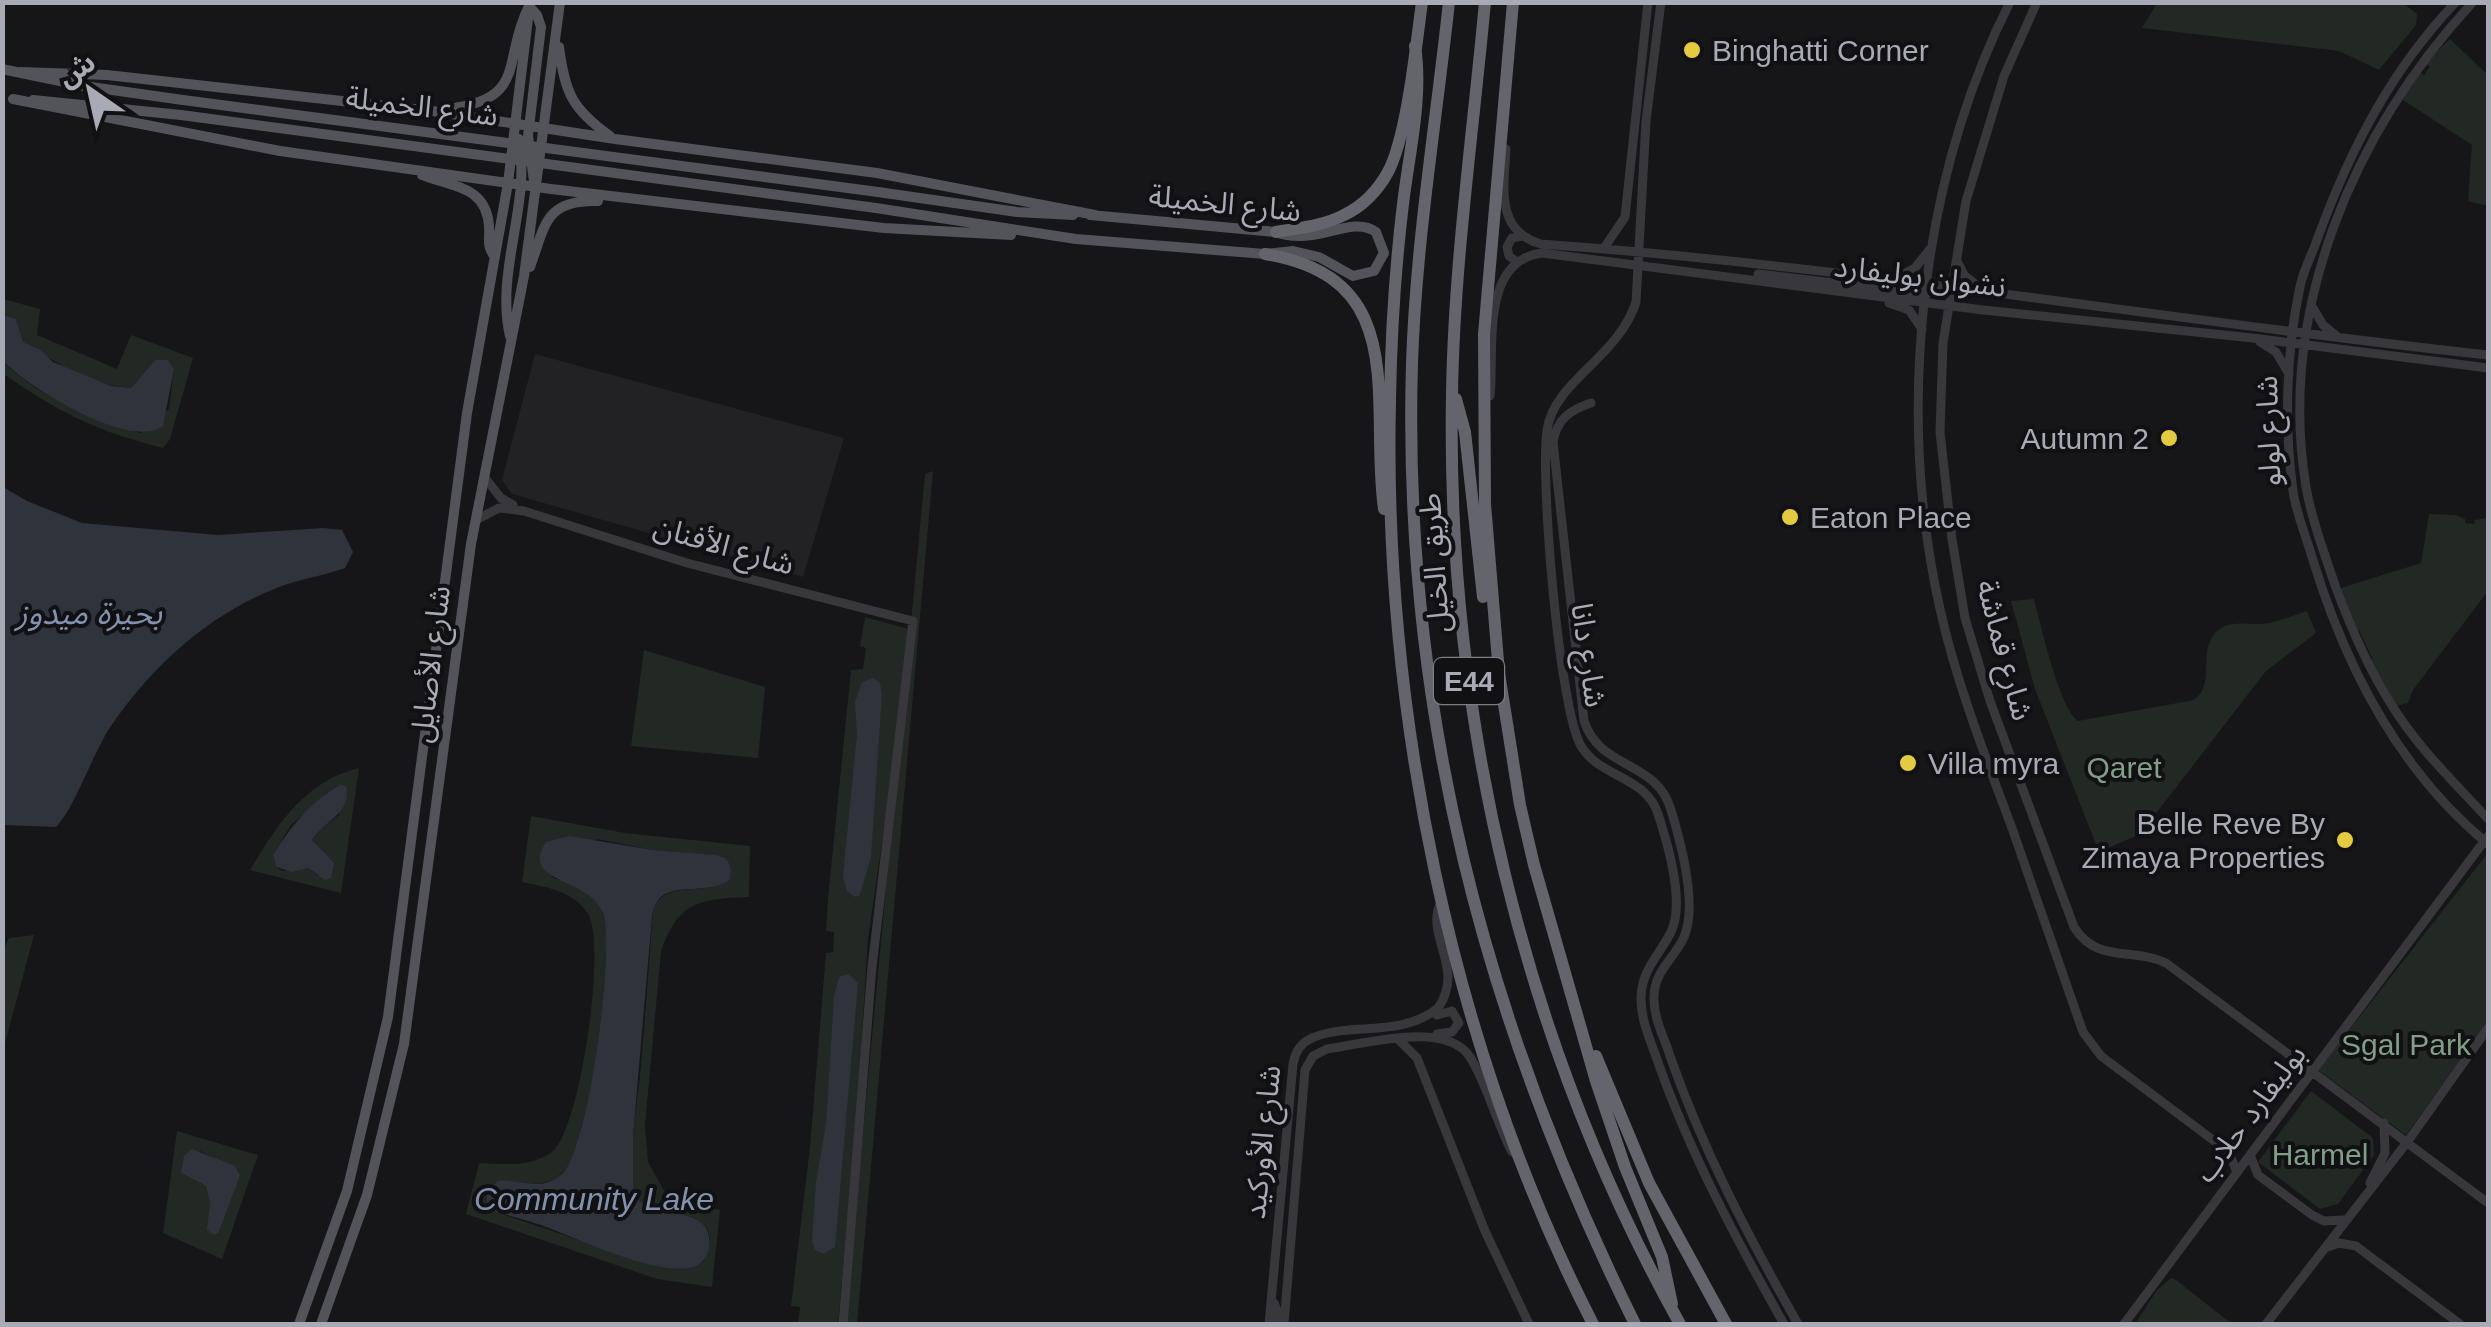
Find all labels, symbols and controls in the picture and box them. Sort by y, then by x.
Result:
place label: Binghatti Corner [1712,34,1929,67]
marker: Binghatti Corner [1681,39,1703,61]
north arrow [40,40,140,140]
text: ش [52,46,101,93]
street label: شارع الخميلة [343,80,500,138]
street label: شارع الخميلة [1147,179,1303,233]
street label: نشوان بوليفارد [1832,249,2008,304]
street label: شارع لولو [2250,375,2292,487]
place label: Autumn 2 [2021,422,2149,455]
marker: Autumn 2 [2158,427,2180,449]
street label: طريق الخيل [1413,492,1457,634]
place label: Eaton Place [1810,501,1972,534]
marker: Eaton Place [1779,506,1801,528]
street label: شارع الأفنان [648,509,798,587]
street label: شارع قماشة [1965,576,2040,726]
street label: شارع الأصايل [404,584,462,745]
water label: بحيرة ميدوز [13,595,162,632]
street label: شارع دانا [1559,601,1613,710]
road number: E44 [1434,658,1504,704]
place label: Villa myra [1928,747,2059,780]
park label: Qaret [2086,751,2162,784]
marker: Villa myra [1897,752,1919,774]
place label: Belle Reve By Zimaya Properties [2082,807,2325,874]
marker: Belle Reve By Zimaya Properties [2334,829,2356,851]
park label: Sgal Park [2341,1028,2472,1061]
street label: بوليفارد حلاب [2188,1038,2313,1189]
street label: شارع الأوركيد [1238,1064,1292,1221]
park label: Harmel [2272,1138,2368,1171]
water label: Community Lake [474,1181,714,1217]

